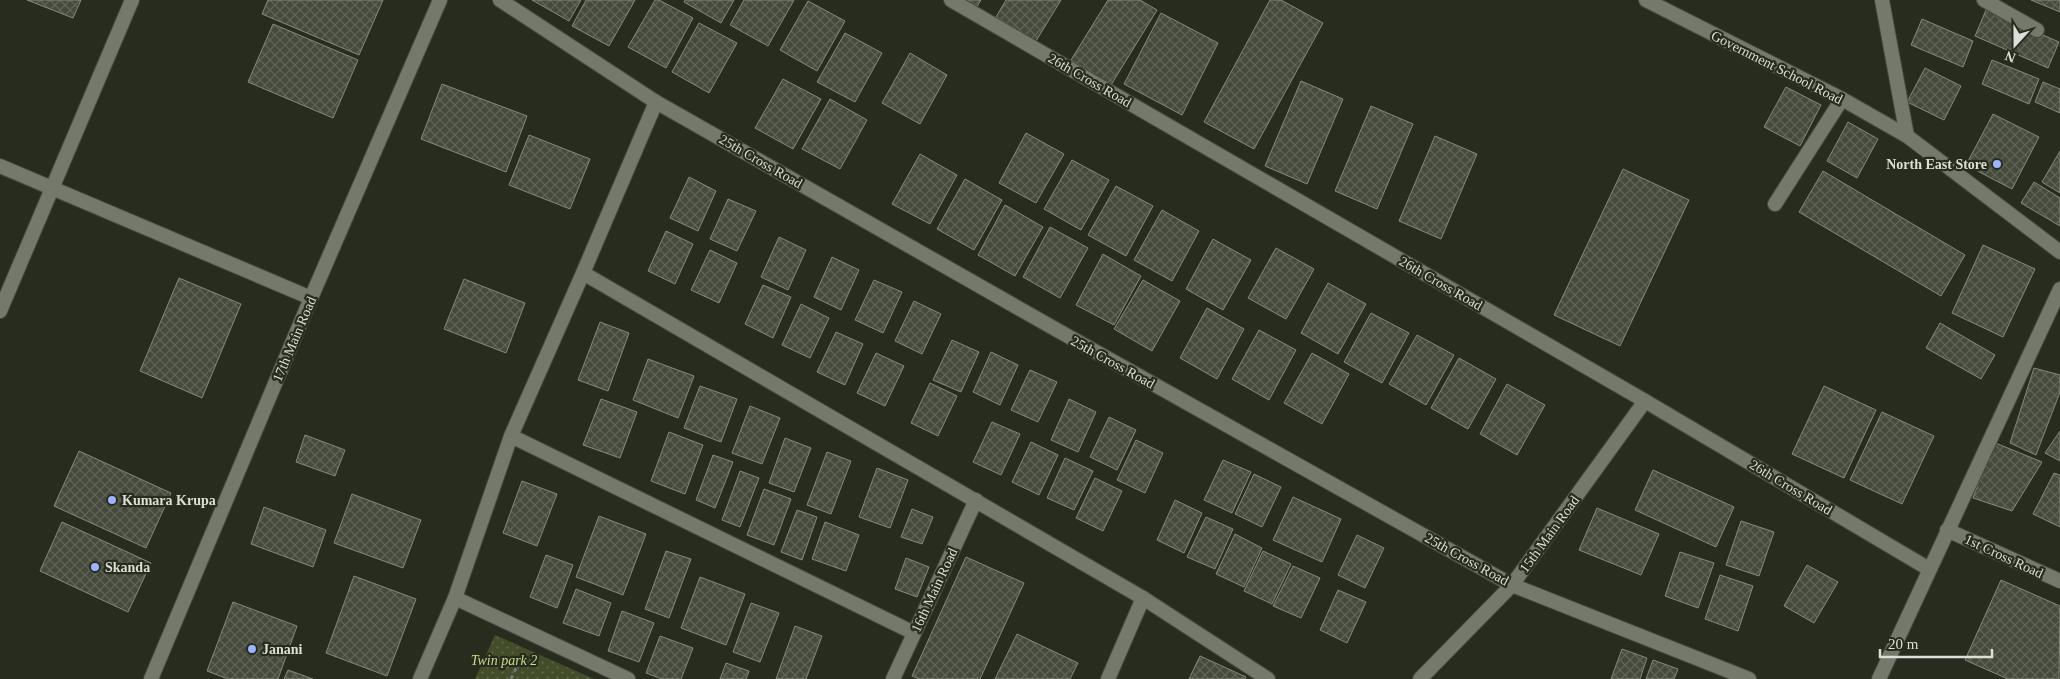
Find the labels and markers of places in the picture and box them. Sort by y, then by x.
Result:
place label: North East Store [1886,157,1987,172]
marker: North East Store [1991,158,2003,170]
place label: Kumara Krupa [122,493,216,508]
marker: Kumara Krupa [106,494,118,506]
place label: Skanda [105,560,150,575]
marker: Skanda [89,561,101,573]
place label: Janani [262,642,303,657]
marker: Janani [246,643,258,655]

